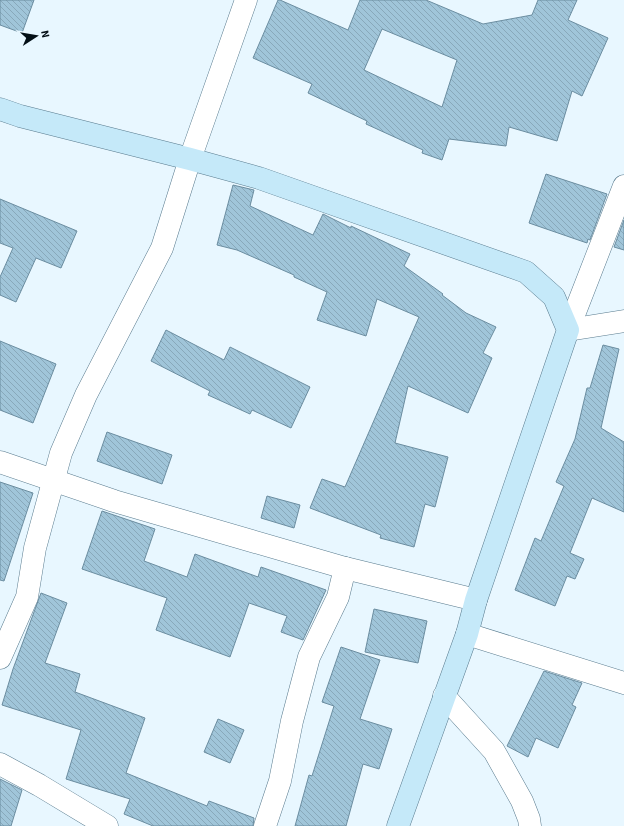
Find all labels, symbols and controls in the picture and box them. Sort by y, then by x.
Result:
north arrow [16,16,56,56]
text: N [37,29,53,39]

